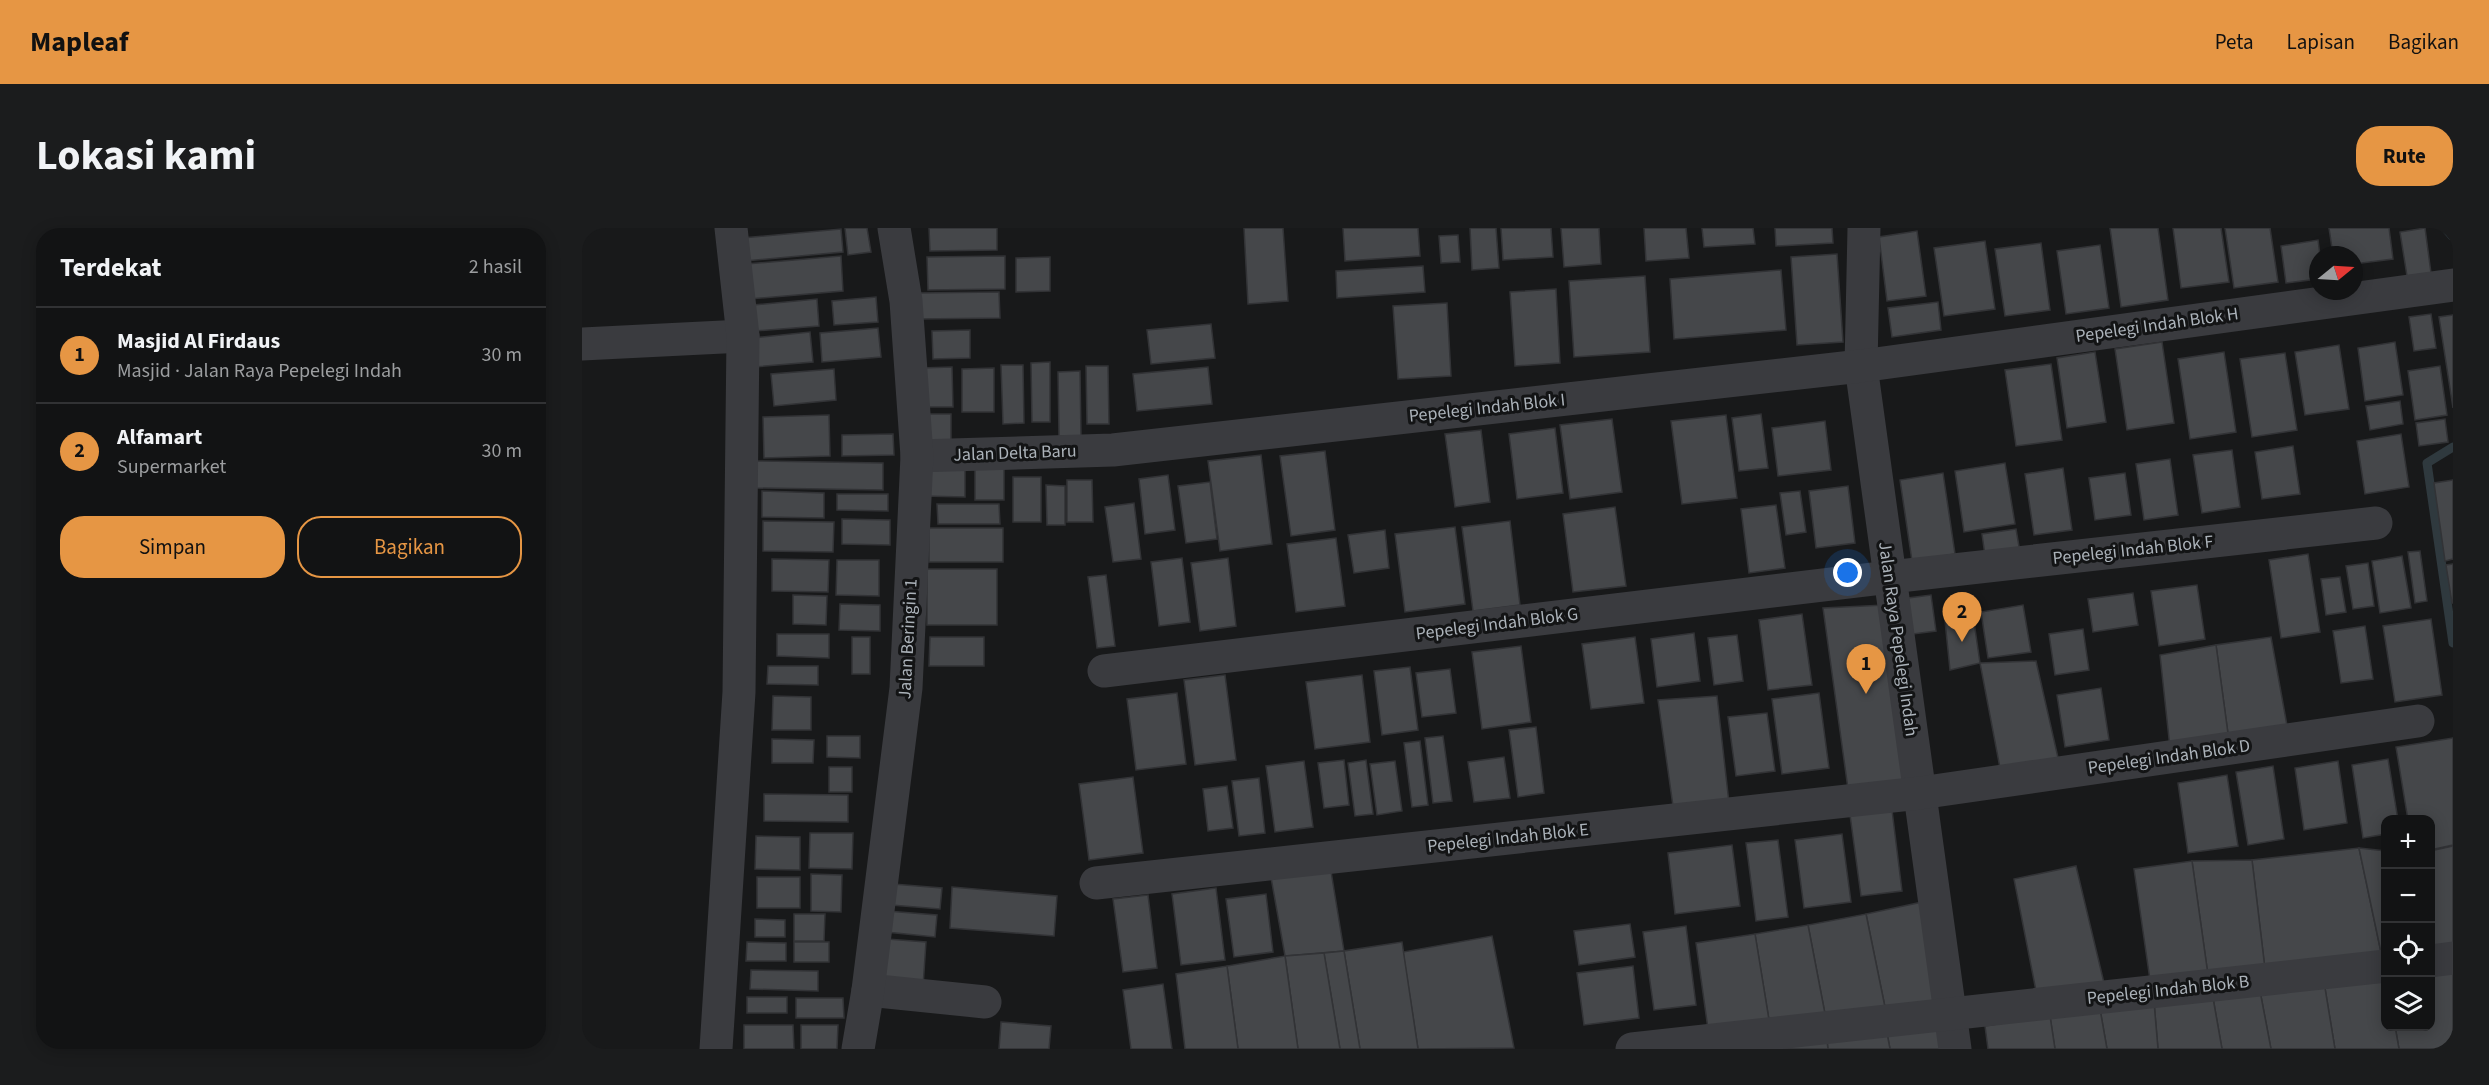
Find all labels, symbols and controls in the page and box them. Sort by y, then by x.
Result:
text: Mapleaf [30,22,129,62]
text: Peta [2215,27,2254,57]
text: Lapisan [2287,27,2355,57]
text: Bagikan [2388,27,2459,57]
text: Lokasi kami [36,126,256,186]
button: Rute [2356,126,2453,186]
north arrow [2309,246,2363,300]
text: Terdekat [60,249,162,286]
text: 2 hasil [469,253,522,281]
street label: Pepelegi Indah Blok H [2074,301,2240,349]
text: Masjid Al Firdaus [117,325,280,357]
text: 1 [74,341,85,369]
text: 30 m [482,341,522,369]
text: Masjid · Jalan Raya Pepelegi Indah [117,357,402,385]
street label: Pepelegi Indah Blok I [1407,387,1567,429]
text: Alfamart [117,421,202,453]
text: 2 [74,437,85,465]
text: 30 m [482,437,522,465]
street label: Jalan Delta Baru [953,438,1077,468]
text: Supermarket [117,453,226,481]
button: Simpan [60,516,285,578]
button: Bagikan [297,516,522,578]
street label: Pepelegi Indah Blok F [2051,529,2215,571]
street label: Jalan Raya Pepelegi Indah [1872,540,1924,738]
your location [1833,558,1862,587]
street label: Jalan Beringin 1 [892,578,924,700]
pin: 2 [1942,592,1982,642]
street label: Pepelegi Indah Blok G [1414,602,1580,646]
pin: 1 [1846,644,1886,694]
street label: Pepelegi Indah Blok D [2086,733,2252,781]
map controls [2381,815,2435,1031]
button: + [2381,815,2435,869]
street label: Pepelegi Indah Blok E [1426,817,1590,859]
button: − [2381,869,2435,923]
button: locate [2381,923,2435,977]
street label: Pepelegi Indah Blok B [2086,969,2250,1011]
button: layers [2381,977,2435,1031]

